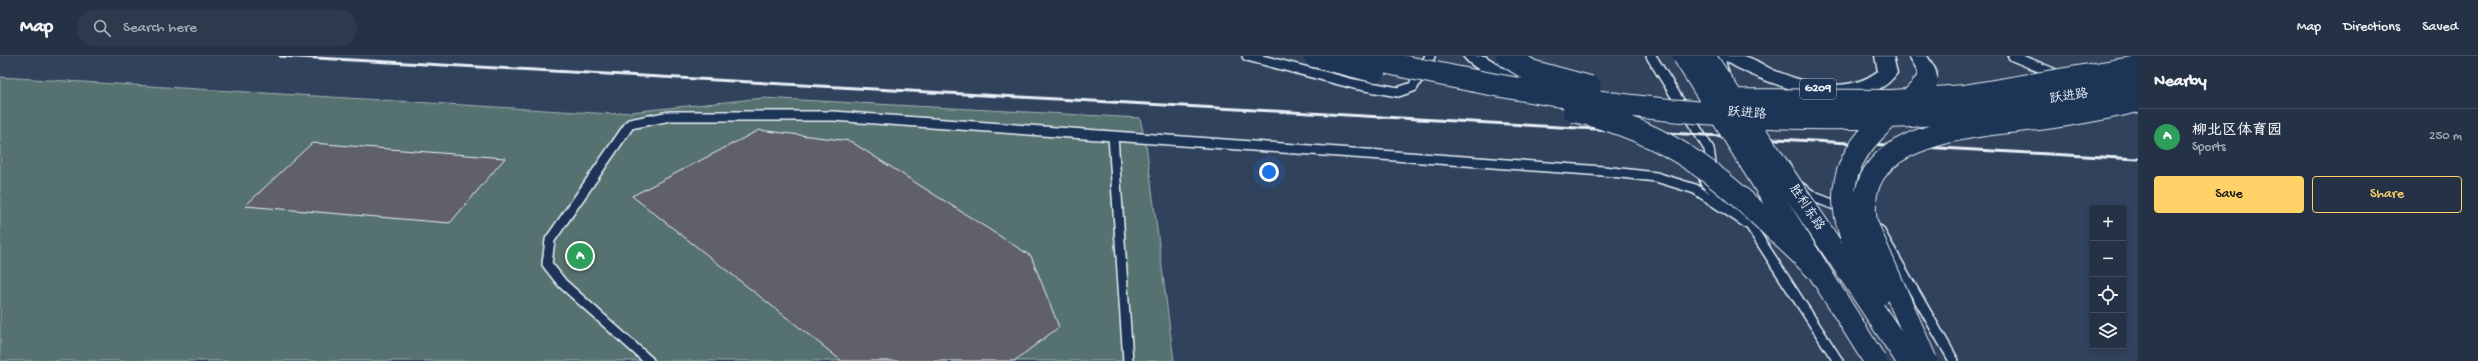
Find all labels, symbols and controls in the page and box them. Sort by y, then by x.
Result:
search box [77,10,357,46]
text: Map [20,16,53,39]
icon: search [91,17,113,39]
text: Search here [123,19,197,37]
text: Map [2297,19,2321,36]
text: Directions [2343,19,2400,36]
text: Saved [2422,19,2458,36]
text: Nearby [2154,72,2207,92]
road number: G209 [1800,79,1836,99]
street label: 跃进路 [2048,86,2089,107]
street label: 跃进路 [1727,104,1767,123]
text: 柳北区体育园 [2192,122,2282,140]
text: A [2163,129,2171,144]
text: 250 m [2429,129,2462,144]
text: Sports [2192,140,2226,155]
your location [1259,162,1279,182]
button: Save [2154,176,2304,213]
button: Share [2312,176,2462,213]
street label: 胜利东路 [1785,182,1828,234]
map controls [2090,205,2126,349]
button: + [2090,205,2126,241]
pin: A [567,241,593,271]
button: − [2090,241,2126,277]
button: locate [2090,277,2126,313]
button: layers [2090,313,2126,349]

